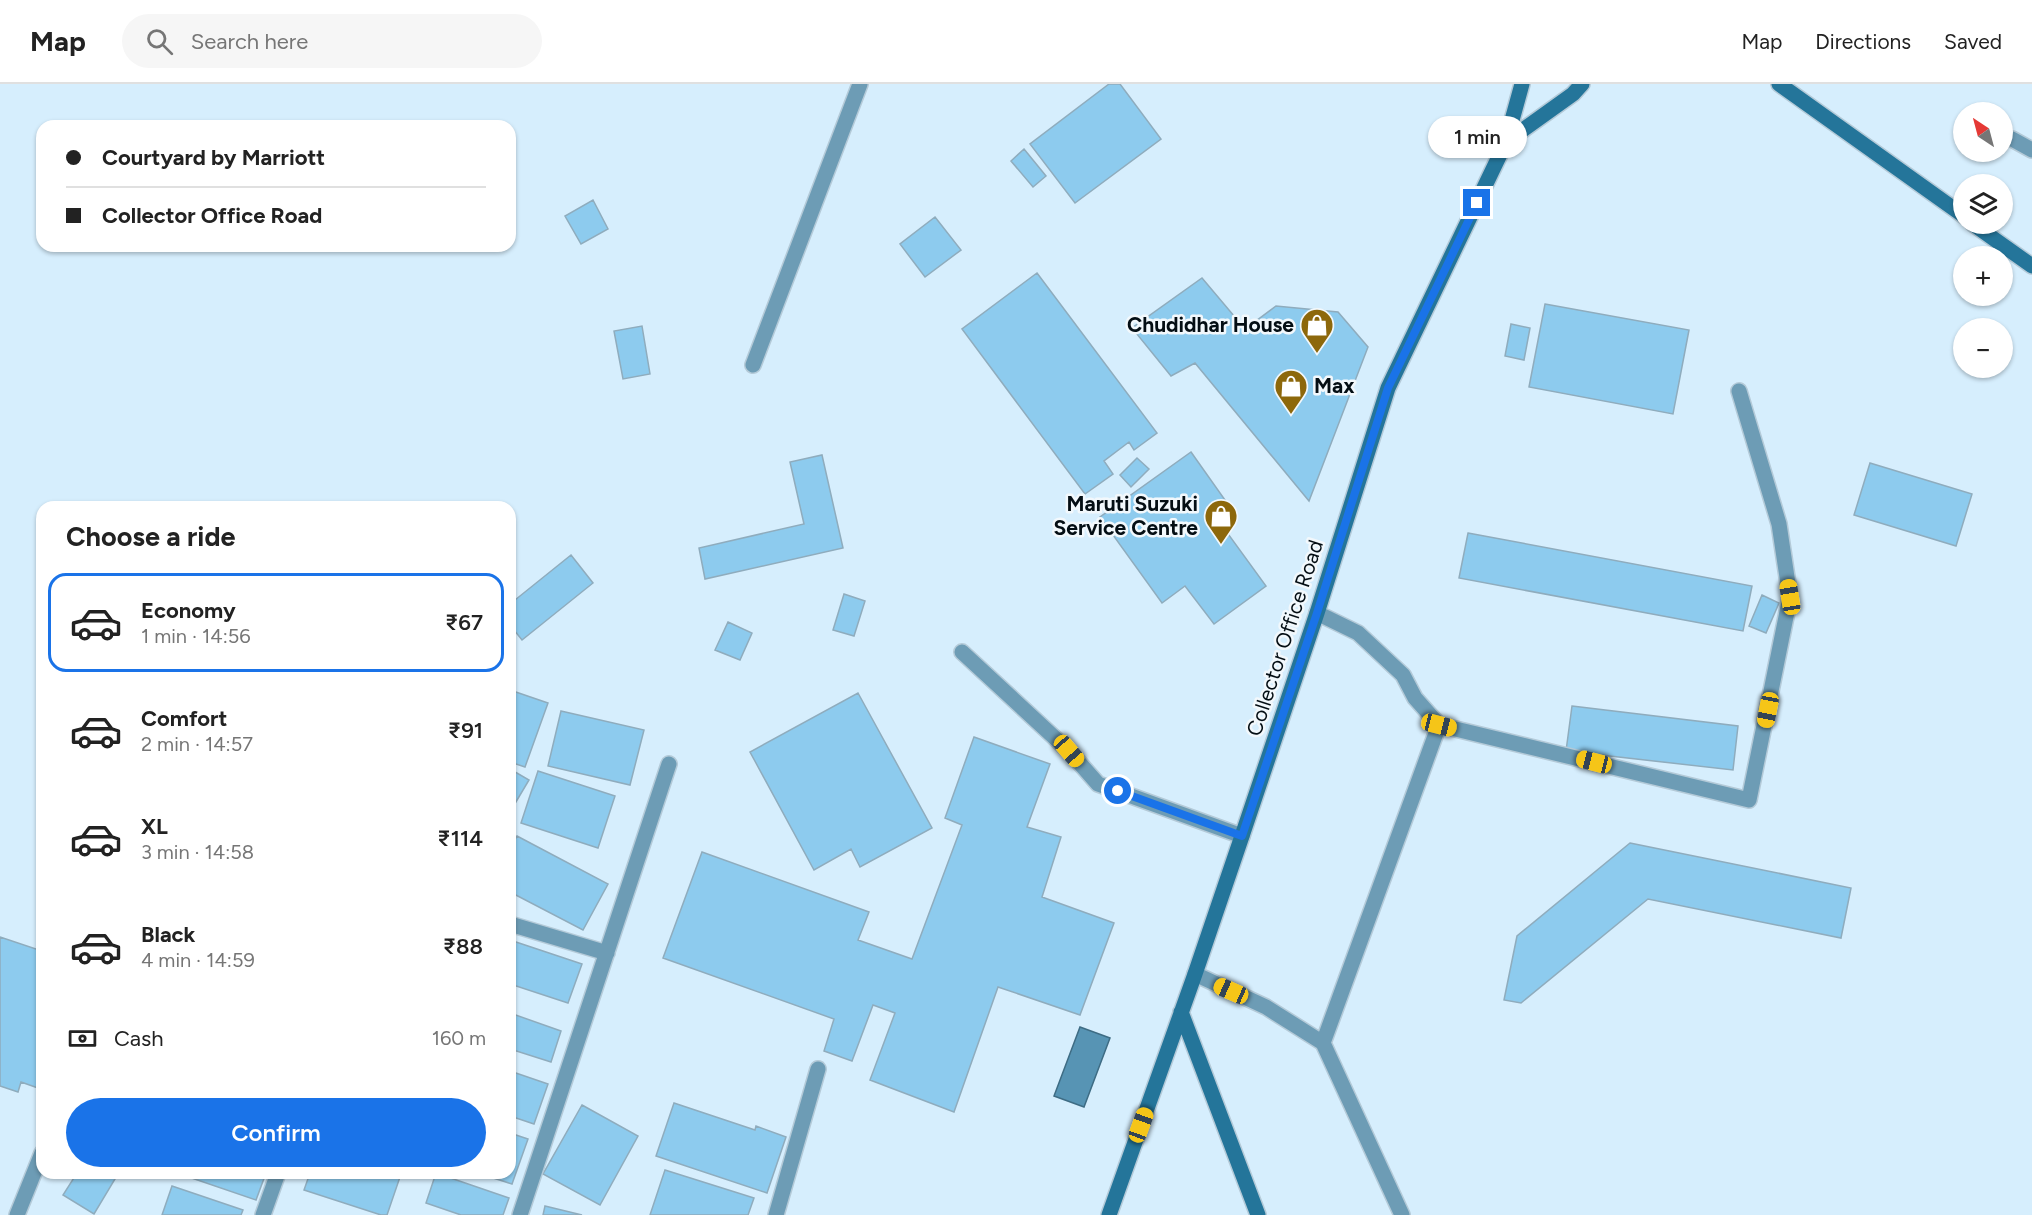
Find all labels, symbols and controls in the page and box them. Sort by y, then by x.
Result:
search box [122,14,542,68]
text: Map [30,24,86,58]
icon: search [143,25,176,58]
text: Search here [191,28,308,55]
text: Map [1741,29,1782,54]
text: Directions [1815,29,1911,54]
text: Saved [1944,29,2002,54]
north arrow [1953,102,2013,162]
map controls [1953,102,2013,378]
callout: 1 min [1428,116,1526,158]
text: 1 min [1454,125,1501,149]
text: Courtyard by Marriott [102,144,325,171]
button: layers [1953,174,2013,234]
route end [1463,189,1490,216]
text: Collector Office Road [102,202,322,229]
button: + [1953,246,2013,306]
shop icon: Chudidhar House [1299,307,1335,354]
place label: Chudidhar House [1127,312,1294,337]
button: − [1953,318,2013,378]
shop icon: Max [1273,368,1309,415]
place label: Max [1314,373,1355,398]
place label: Maruti Suzuki Service Centre [1054,491,1198,540]
shop icon: Maruti Suzuki Service Centre [1203,498,1239,545]
text: Choose a ride [66,520,235,553]
street label: Collector Office Road [1241,537,1328,739]
car [1778,578,1802,616]
icon: car [69,596,123,650]
text: Economy [141,597,236,624]
text: ₹67 [445,609,483,636]
text: 1 min · 14:56 [141,624,251,648]
car [1756,691,1780,729]
icon: car [69,704,123,758]
text: Comfort [141,705,227,732]
car [1419,712,1459,738]
text: ₹91 [448,717,483,744]
text: 2 min · 14:57 [141,732,253,756]
car [1050,732,1088,770]
car [1574,749,1614,775]
route start [1104,777,1131,804]
icon: car [69,812,123,866]
text: XL [141,813,168,840]
text: ₹114 [437,825,483,852]
text: 3 min · 14:58 [141,840,254,864]
icon: car [69,920,123,974]
text: Black [141,921,195,948]
text: ₹88 [443,933,483,960]
text: 4 min · 14:59 [141,948,255,972]
car [1211,975,1251,1007]
icon: cash [66,1022,99,1055]
text: Cash [114,1025,164,1052]
text: 160 m [432,1026,486,1050]
button: Confirm [66,1098,486,1167]
car [1126,1105,1156,1145]

